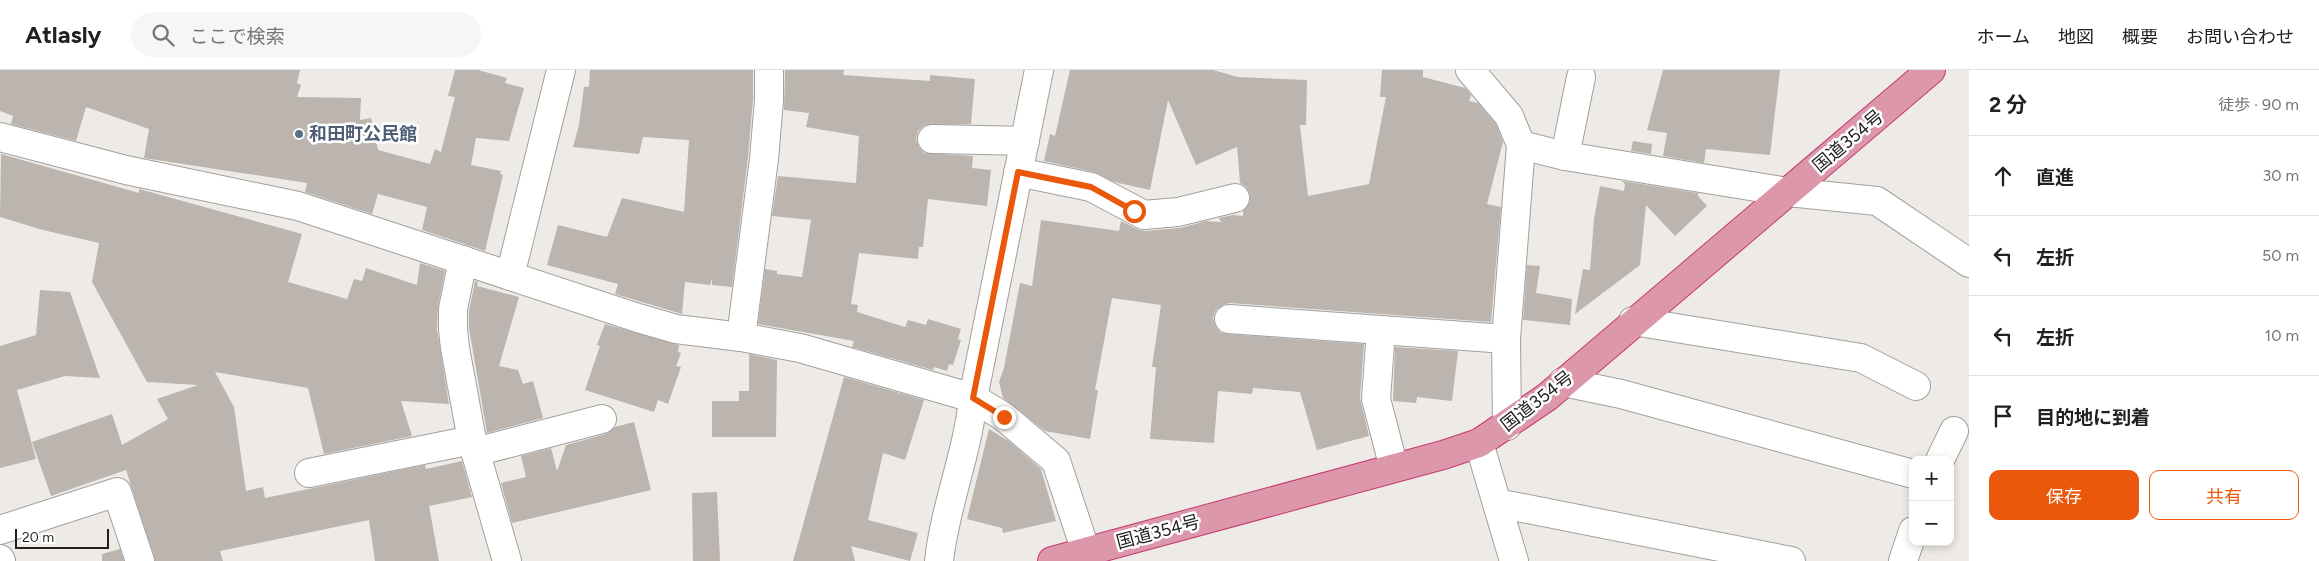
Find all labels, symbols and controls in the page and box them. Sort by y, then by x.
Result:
search box [131,12,481,57]
text: Atlasly [25,20,101,49]
icon: search [149,21,177,49]
text: ここで検索 [189,25,284,48]
text: ホーム [1977,26,2030,48]
text: 地図 [2058,26,2094,48]
text: 概要 [2122,26,2158,48]
text: お問い合わせ [2186,26,2294,48]
text: 2 分 [1989,92,2027,117]
text: 徒歩 · 90 m [2218,95,2299,114]
street label: 国道354号 [1808,105,1888,177]
place label: 和田町公民館 [309,123,417,145]
marker: 和田町公民館 [293,128,305,140]
icon: ahead [1989,162,2017,190]
text: 直進 [2036,166,2074,189]
text: 30 m [2262,166,2299,185]
route start [1123,200,1146,223]
icon: left [1989,242,2017,270]
text: 左折 [2036,246,2074,269]
text: 50 m [2262,246,2299,265]
icon: left [1989,322,2017,350]
text: 左折 [2036,326,2074,349]
text: 10 m [2265,326,2299,345]
street label: 国道354号 [1497,366,1577,436]
icon: arrive [1989,402,2017,430]
route end [993,406,1016,429]
text: 目的地に到着 [2036,406,2150,429]
map controls [1909,456,1954,546]
button: + [1909,456,1954,501]
button: 保存 [1989,470,2139,520]
button: 共有 [2149,470,2299,520]
button: − [1909,501,1954,546]
street label: 国道354号 [1114,510,1202,554]
scale bar [15,526,109,549]
text: 20 m [22,529,54,546]

